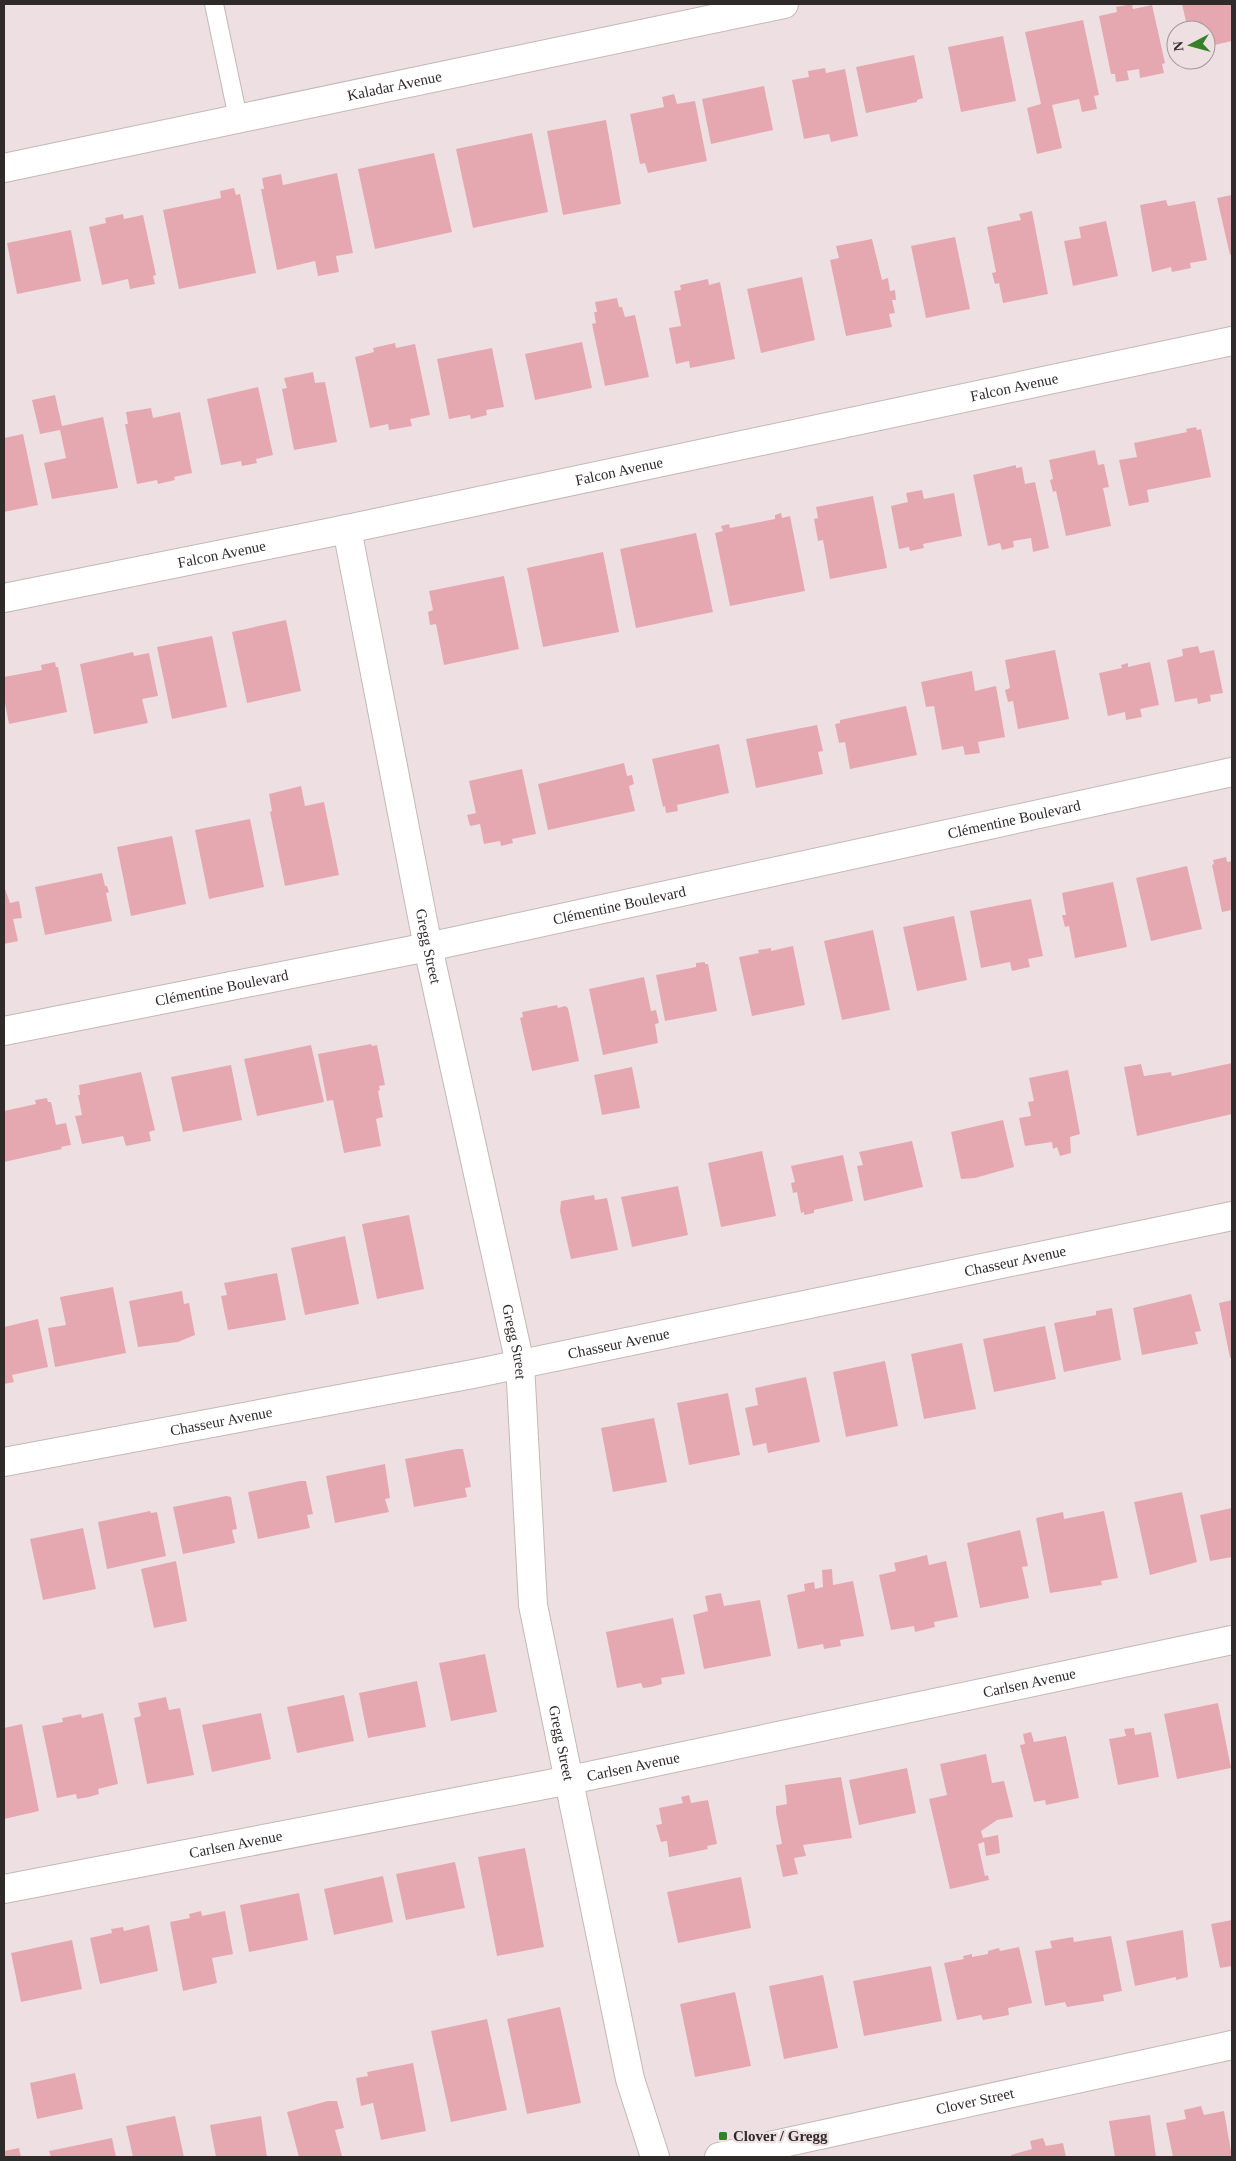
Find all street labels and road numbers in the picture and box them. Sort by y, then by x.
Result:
street label: Kaladar Avenue [346,68,443,104]
street label: Falcon Avenue [969,370,1060,404]
street label: Falcon Avenue [574,454,665,488]
street label: Falcon Avenue [176,537,267,571]
street label: Clémentine Boulevard [946,797,1082,842]
street label: Clémentine Boulevard [551,883,688,928]
street label: Gregg Street [413,907,444,986]
street label: Clémentine Boulevard [154,967,290,1009]
street label: Chasseur Avenue [963,1243,1068,1280]
street label: Gregg Street [499,1303,529,1381]
street label: Chasseur Avenue [566,1325,671,1362]
street label: Chasseur Avenue [169,1404,274,1439]
street label: Carlsen Avenue [982,1665,1078,1700]
street label: Gregg Street [546,1704,577,1783]
street label: Carlsen Avenue [585,1749,681,1784]
street label: Carlsen Avenue [188,1828,284,1861]
street label: Clover Street [934,2085,1016,2117]

